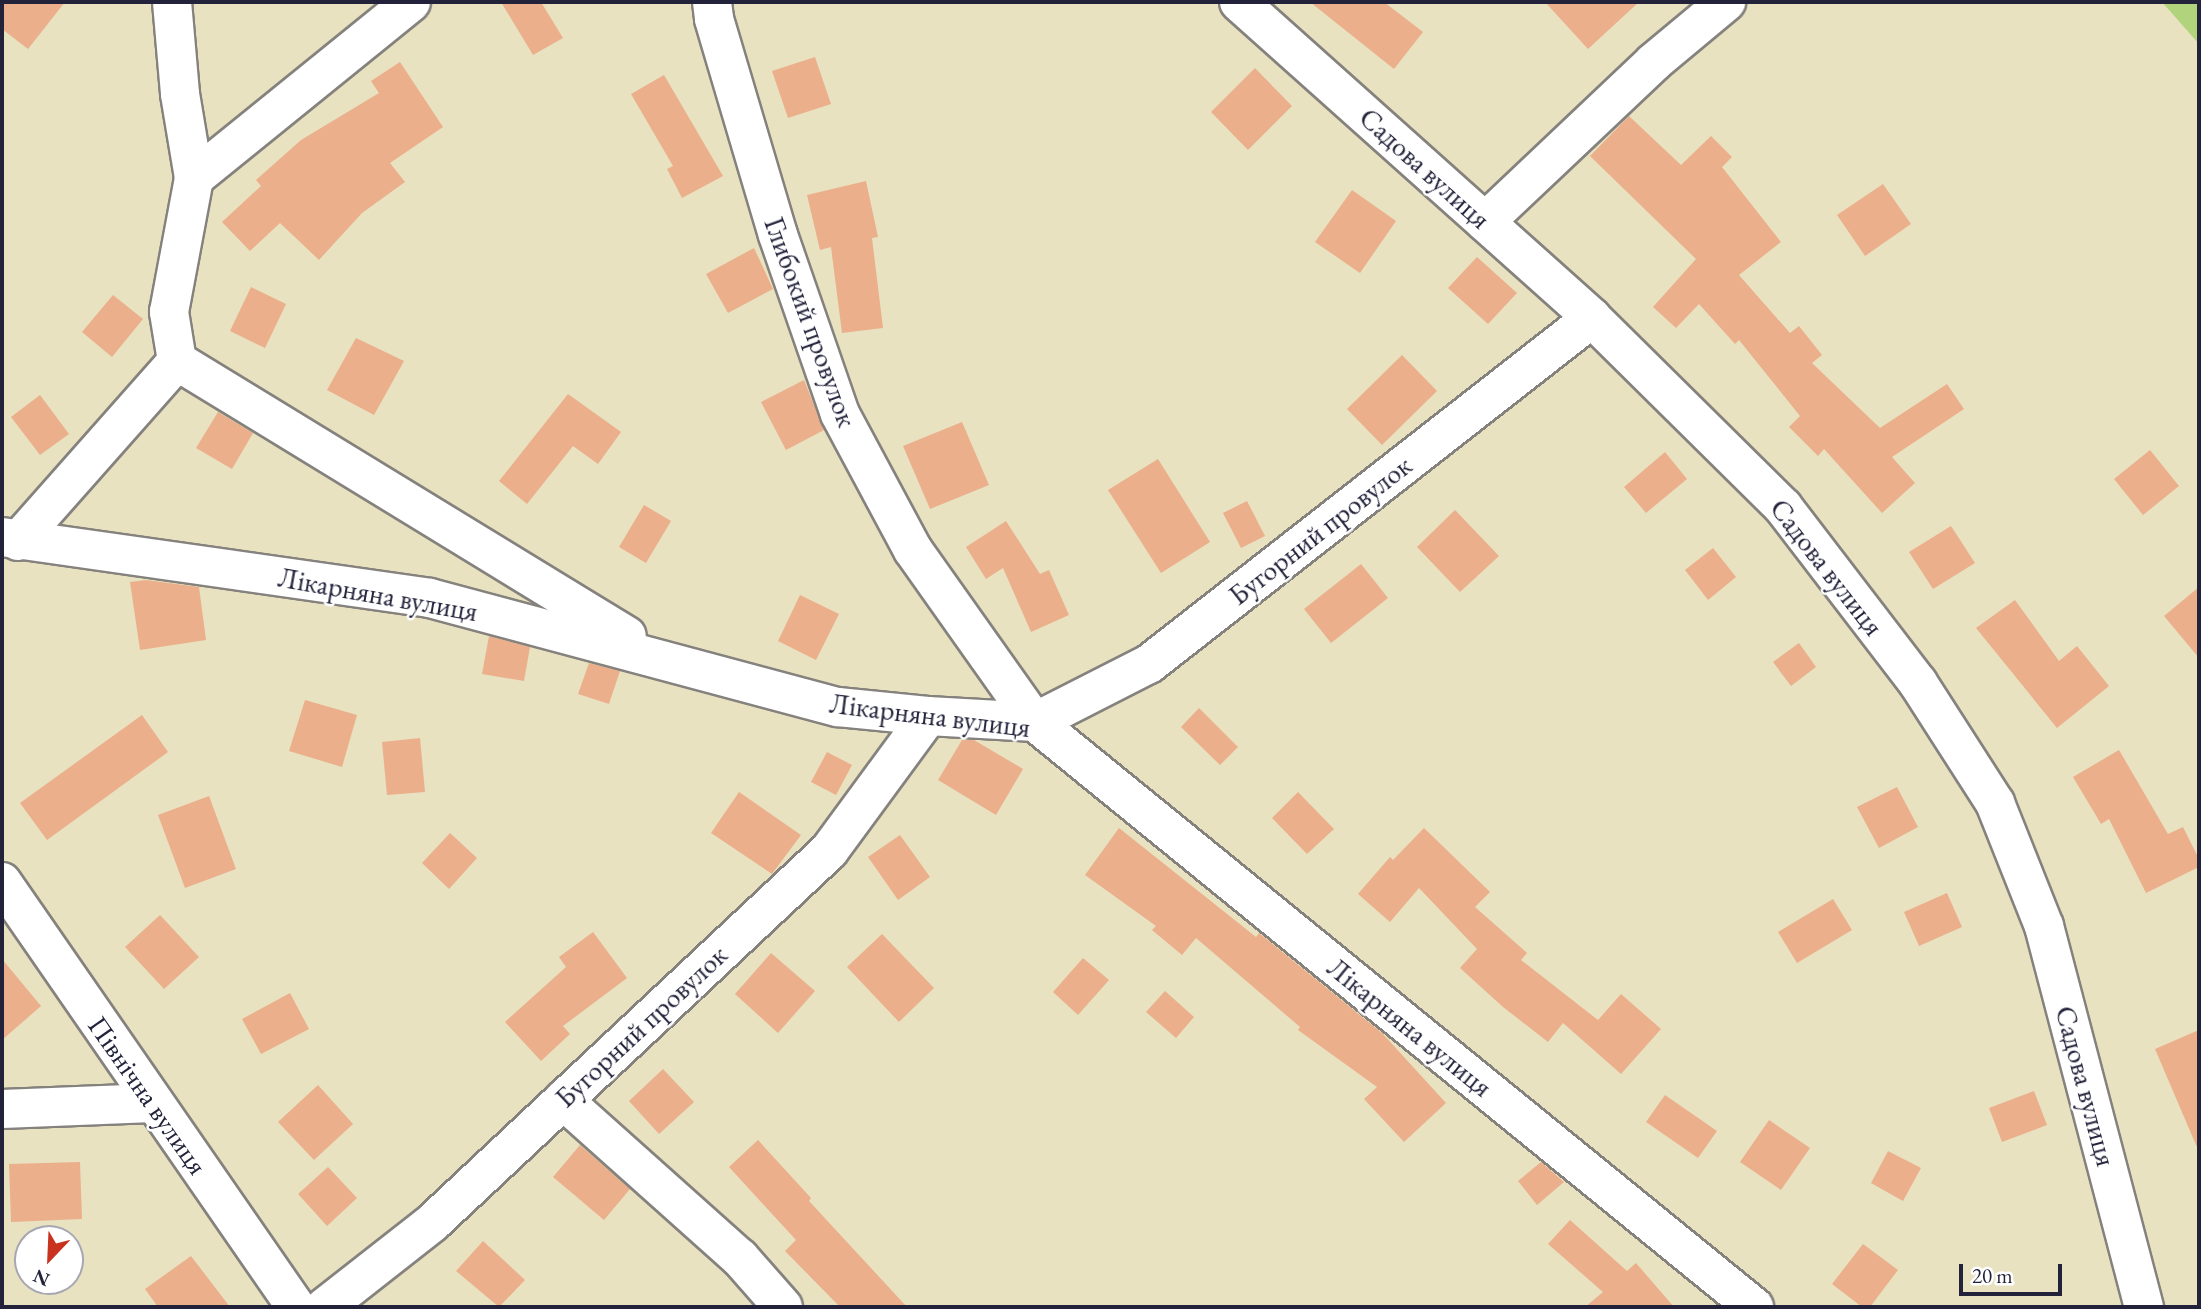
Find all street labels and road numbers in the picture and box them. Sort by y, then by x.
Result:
street label: Садова вулиця [1353,100,1497,236]
street label: Глибокий провулок [757,213,865,431]
street label: Бугорний провулок [1222,448,1418,612]
street label: Садова вулиця [1763,492,1891,642]
street label: Лікарняна вулиця [276,560,480,628]
street label: Лікарняна вулиця [828,686,1032,744]
street label: Бугорний провулок [548,938,734,1114]
street label: Лікарняна вулиця [1321,950,1499,1104]
street label: Садова вулиця [2048,1002,2124,1170]
street label: Північна вулиця [81,1009,215,1181]

